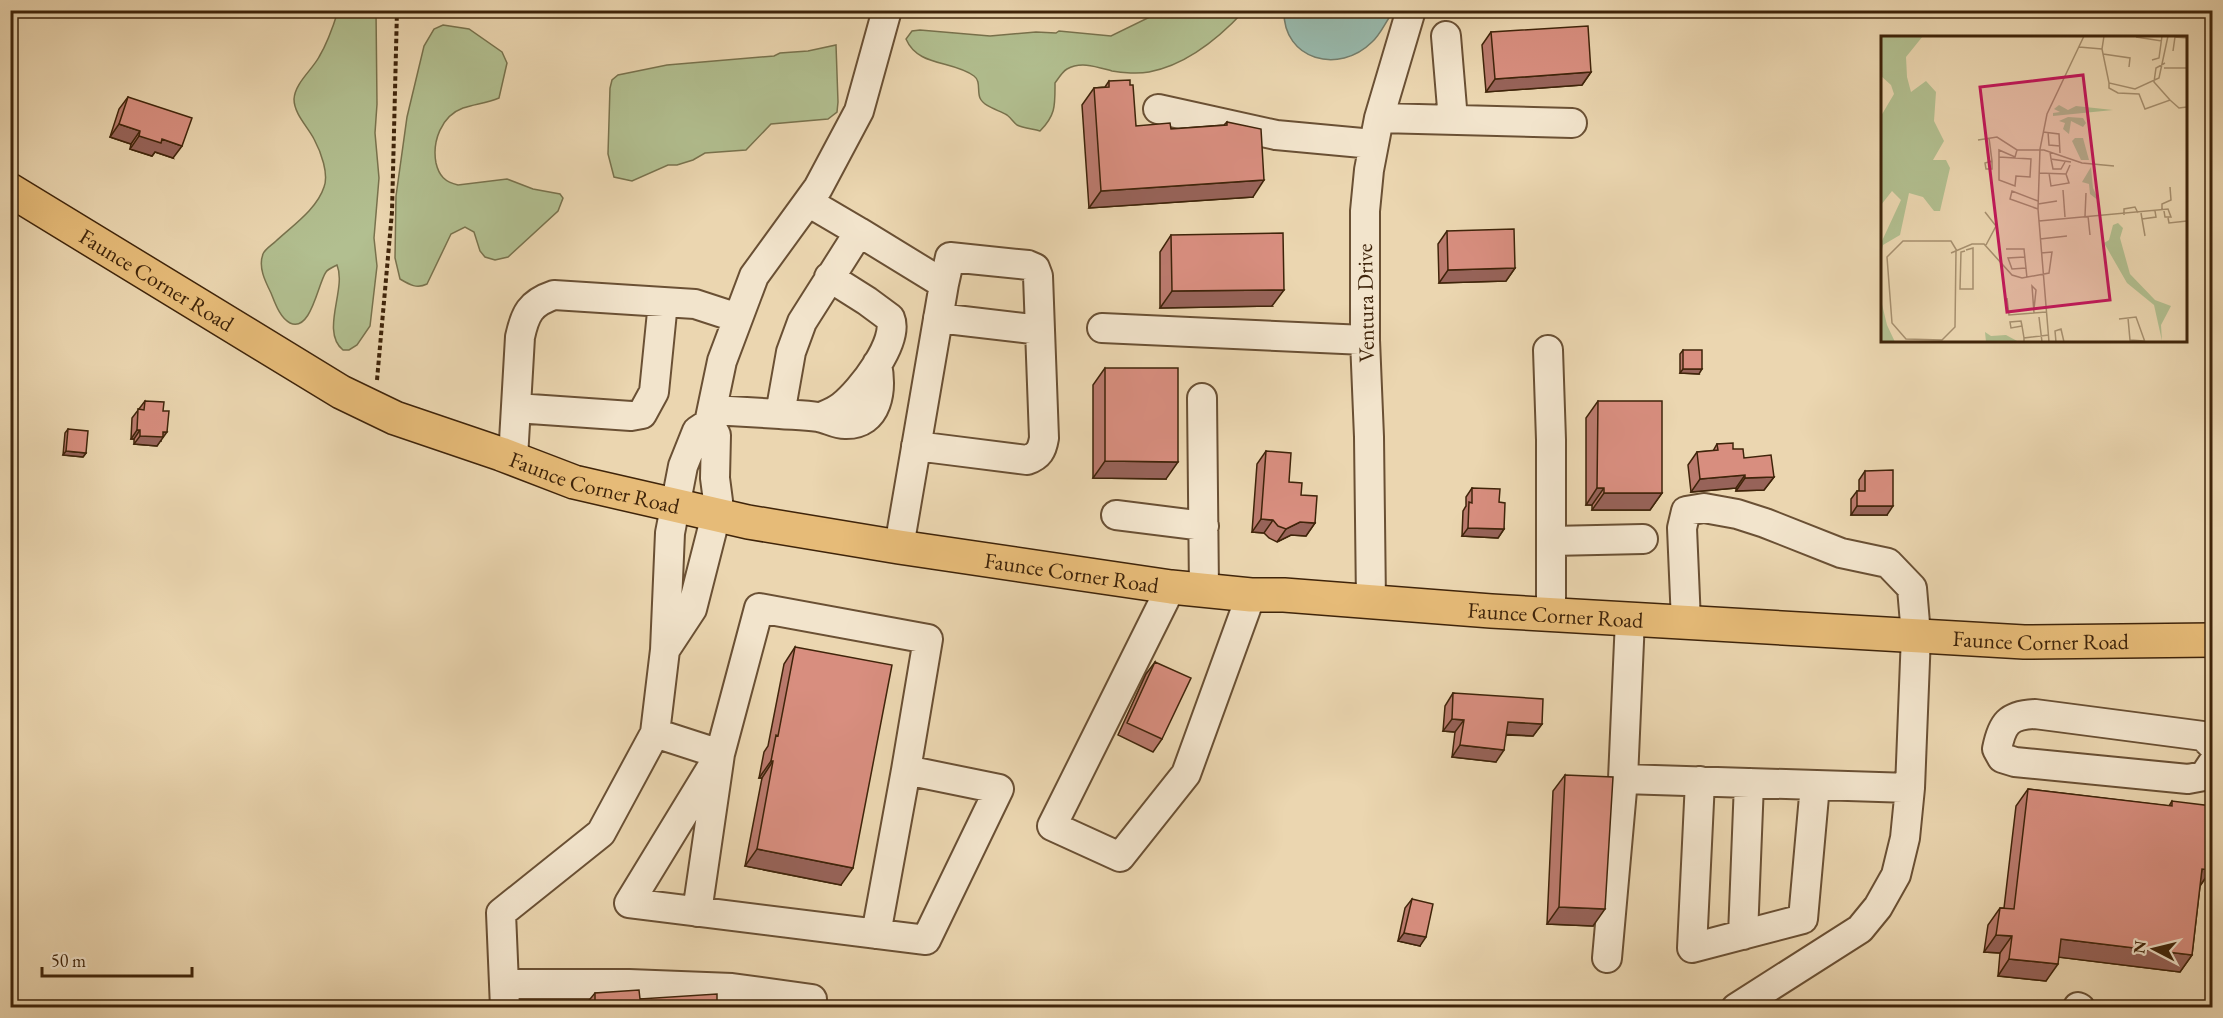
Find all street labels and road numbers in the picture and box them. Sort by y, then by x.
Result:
street label: Faunce Corner Road [74,222,240,339]
street label: Ventura Drive [1350,243,1381,363]
street label: Faunce Corner Road [505,445,683,521]
street label: Faunce Corner Road [982,546,1162,600]
street label: Faunce Corner Road [1467,595,1645,635]
street label: Faunce Corner Road [1952,624,2130,657]

